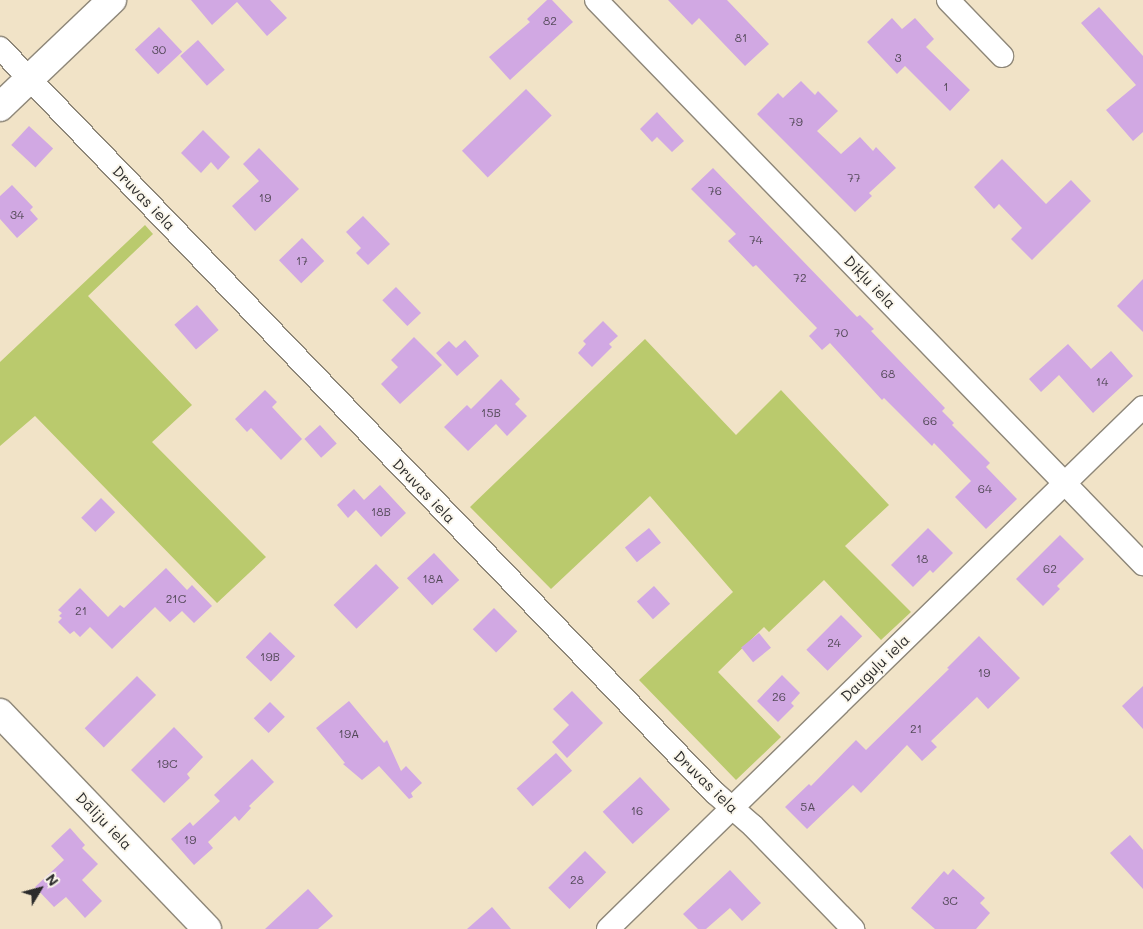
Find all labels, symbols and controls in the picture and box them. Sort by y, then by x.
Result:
house number: 82 [543,14,557,28]
house number: 81 [735,31,747,45]
house number: 30 [152,43,166,57]
house number: 3 [894,51,902,65]
house number: 1 [943,80,949,94]
house number: 79 [789,115,803,129]
street label: Druvas iela [109,162,179,234]
house number: 77 [847,171,861,185]
house number: 76 [708,184,722,198]
house number: 19 [259,191,271,205]
house number: 34 [10,208,24,222]
house number: 74 [749,233,763,247]
street label: Dikļu iela [840,252,900,312]
house number: 17 [296,254,308,268]
house number: 72 [793,271,807,285]
house number: 70 [834,326,848,340]
house number: 68 [881,367,895,381]
house number: 14 [1096,375,1108,389]
house number: 15B [481,406,501,420]
house number: 66 [923,414,937,428]
street label: Druvas iela [389,455,459,527]
house number: 64 [978,482,992,496]
house number: 18B [371,505,391,519]
house number: 18 [916,552,928,566]
house number: 62 [1043,562,1057,576]
house number: 18A [423,572,443,586]
house number: 21C [166,592,186,606]
house number: 21 [75,604,87,618]
street label: Dauguļu iela [837,631,913,705]
house number: 24 [827,636,841,650]
house number: 19B [260,650,280,664]
house number: 19 [978,666,990,680]
house number: 26 [772,690,786,704]
house number: 21 [910,722,922,736]
house number: 19A [339,727,359,741]
street label: Druvas iela [670,747,742,817]
house number: 19C [156,757,178,771]
street label: Dāliju iela [72,788,136,854]
house number: 5A [800,800,816,814]
house number: 16 [631,804,643,818]
house number: 19 [184,833,196,847]
north arrow [15,864,65,914]
text: N [42,870,63,890]
house number: 28 [570,873,584,887]
house number: 3C [942,894,958,908]

